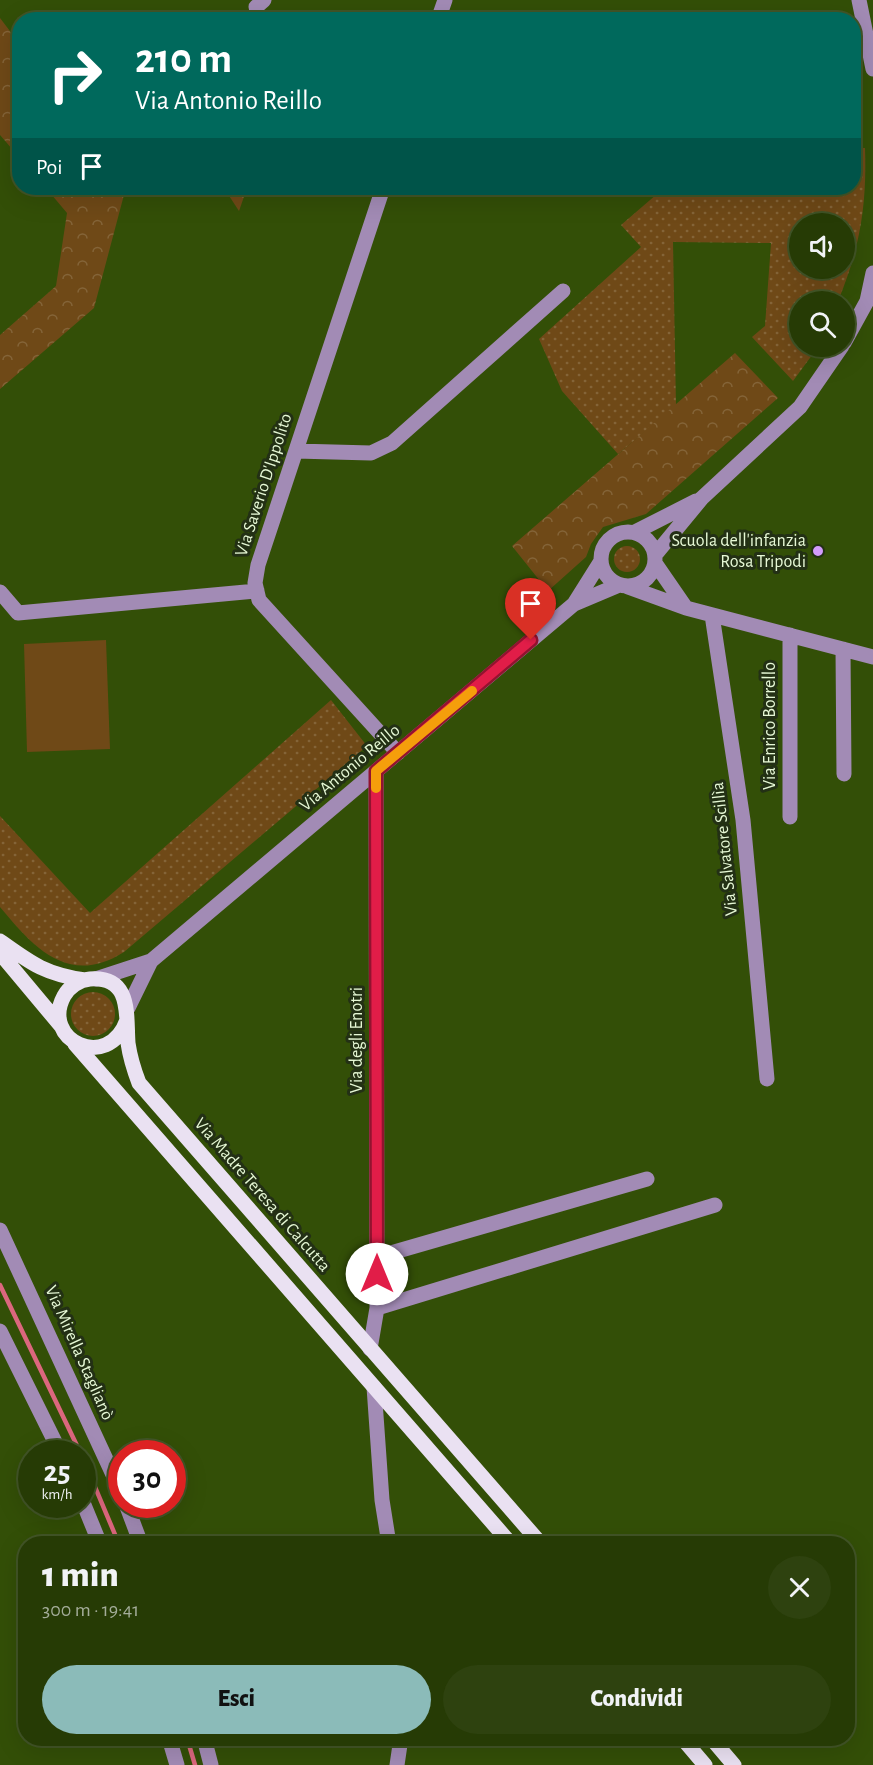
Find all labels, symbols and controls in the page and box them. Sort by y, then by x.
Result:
icon: right [36,36,114,114]
text: 210 m [135,38,232,80]
text: Via Antonio Reillo [135,87,322,114]
icon: arrive [75,150,108,183]
text: Poi [36,156,63,178]
map controls [789,213,855,357]
button: sound [789,213,855,279]
button: search [789,291,855,357]
street label: Via Saverio D'Ippolito [232,411,296,559]
place label: Scuola dell'infanzia Rosa Tripodi [671,532,806,571]
marker: Scuola dell'infanzia Rosa Tripodi [811,544,825,558]
pin [505,578,556,640]
icon: arrive [514,587,547,620]
street label: Via Enrico Borrello [761,662,779,790]
street label: Via Antonio Reillo [296,721,404,815]
street label: Via Salvatore Scillìa [709,781,741,917]
street label: Via degli Enotri [348,987,366,1093]
street label: Via Madre Teresa di Calcutta [191,1115,333,1275]
position arrow [345,1242,409,1306]
street label: Via Mirella Staglianò [41,1283,117,1423]
speed limit sign: 30 [108,1440,186,1518]
text: 25 [43,1457,71,1487]
text: km/h [42,1487,72,1502]
button: close [768,1556,831,1619]
text: 1 min [42,1557,119,1593]
text: 300 m · 19:41 [42,1600,139,1620]
button: Esci [42,1665,431,1734]
button: Condividi [443,1665,831,1734]

